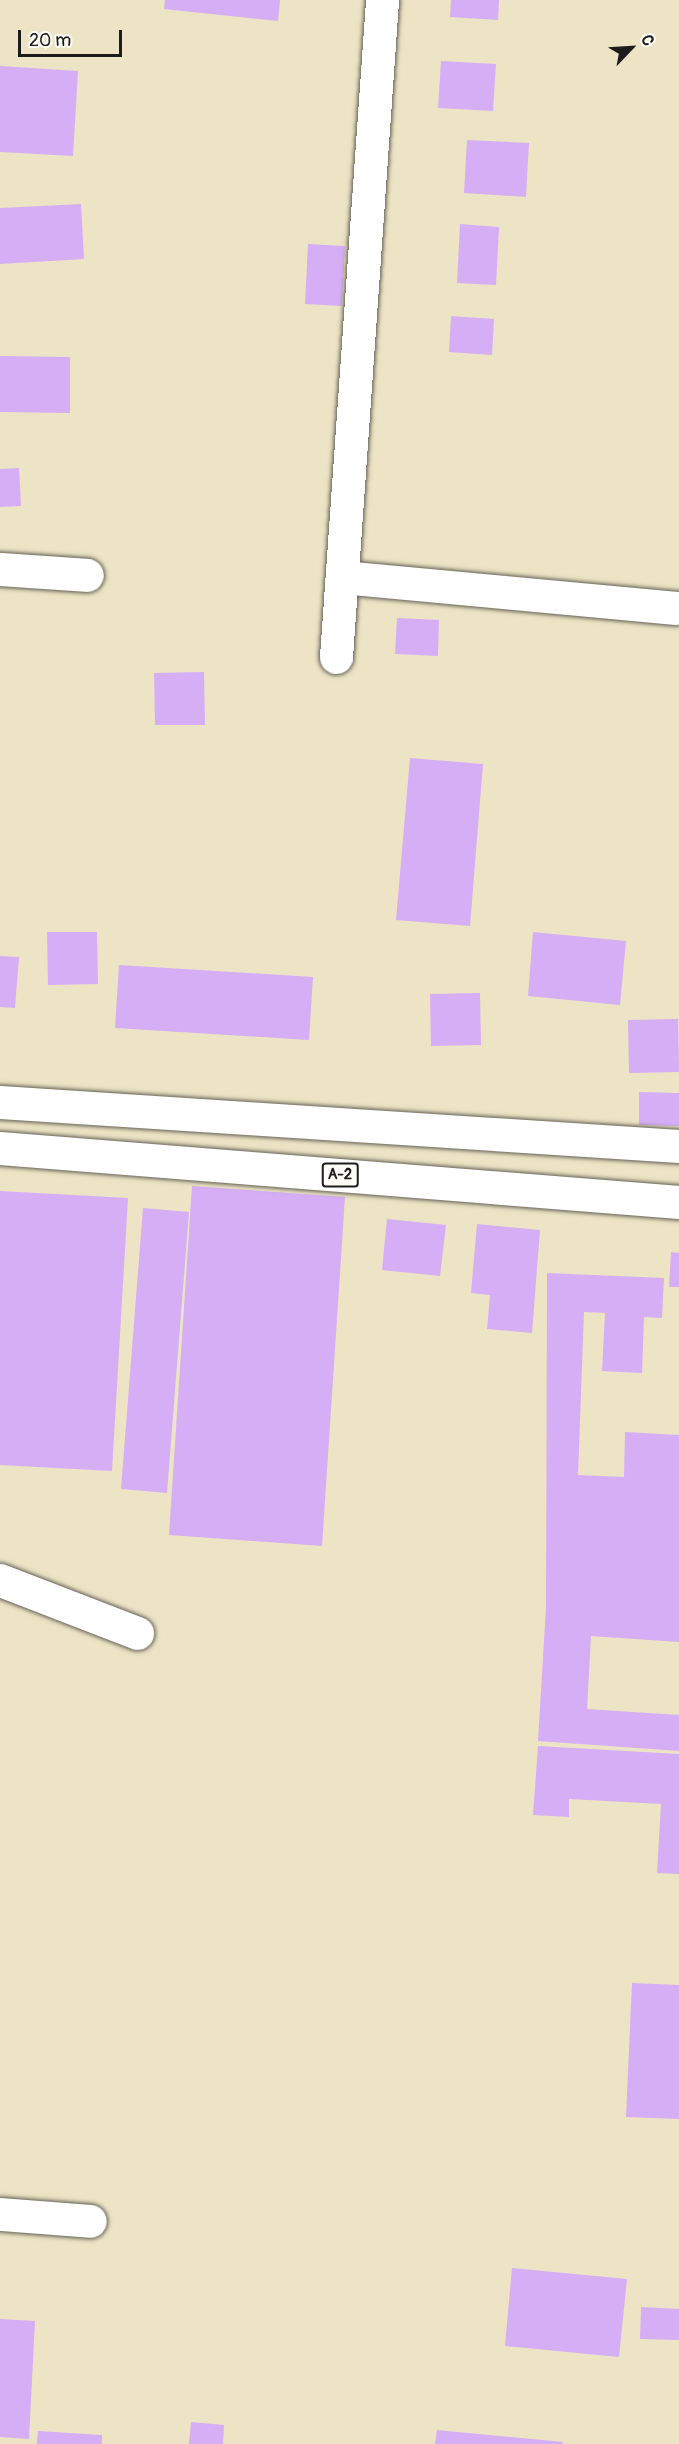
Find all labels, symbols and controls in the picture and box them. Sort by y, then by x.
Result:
scale bar [21,18,124,56]
north arrow [601,18,661,78]
text: 20 m [29,29,71,52]
text: С [636,32,658,49]
road number: A-2 [320,1163,360,1187]

